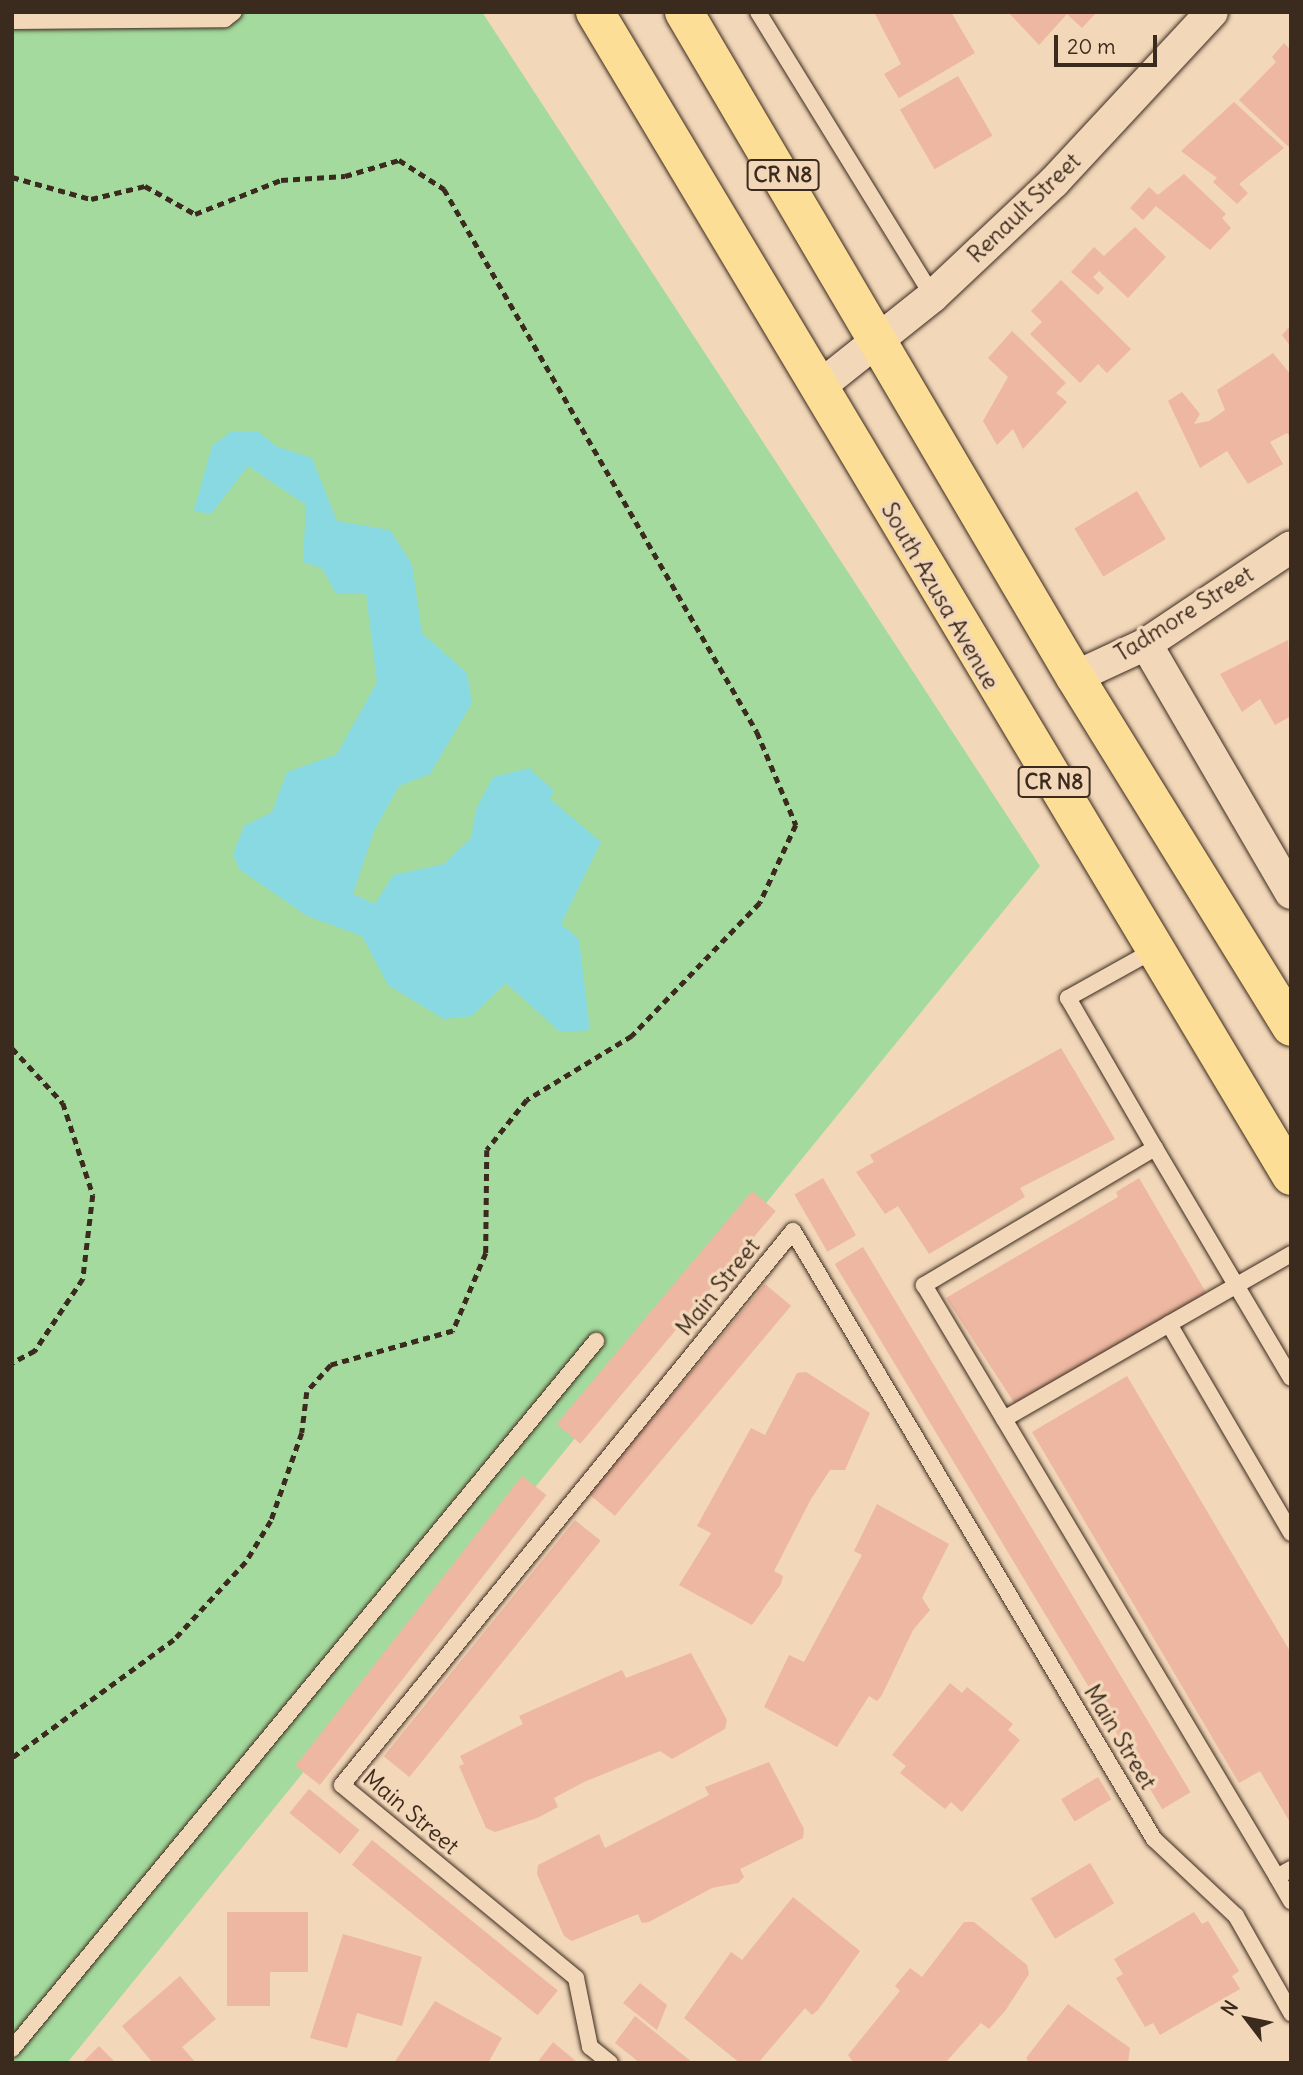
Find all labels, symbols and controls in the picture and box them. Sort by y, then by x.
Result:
scale bar [1058,21,1161,65]
text: 20 m [1067,33,1116,60]
street label: Renault Street [962,147,1086,269]
road number: CR N8 [746,158,820,192]
street label: South Azusa Avenue [875,498,1005,694]
street label: Tadmore Street [1110,560,1258,668]
road number: CR N8 [1017,764,1091,800]
street label: Main Street [670,1233,766,1341]
street label: Main Street [1078,1680,1162,1794]
street label: Main Street [357,1764,465,1860]
north arrow [1212,1984,1282,2054]
text: N [1216,1996,1243,2020]

